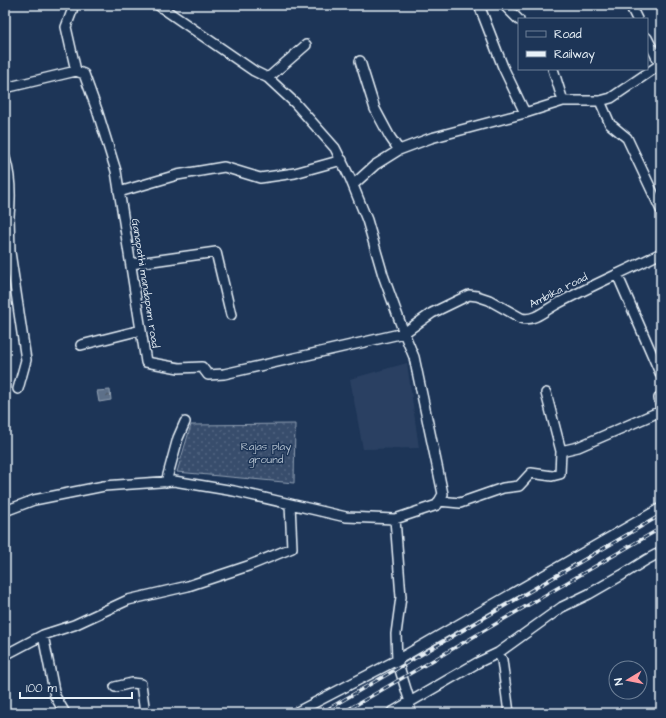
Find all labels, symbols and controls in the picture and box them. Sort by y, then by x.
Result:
legend [518,18,648,70]
text: Road [554,26,582,43]
text: Railway [554,46,595,64]
street label: Ganapathi mandapam road [128,217,163,349]
street label: Ambika road [526,269,590,312]
park label: Rajas play ground [241,439,291,468]
north arrow [608,660,648,700]
scale bar [20,674,132,700]
text: N [611,677,627,686]
text: 100 m [26,680,57,697]

